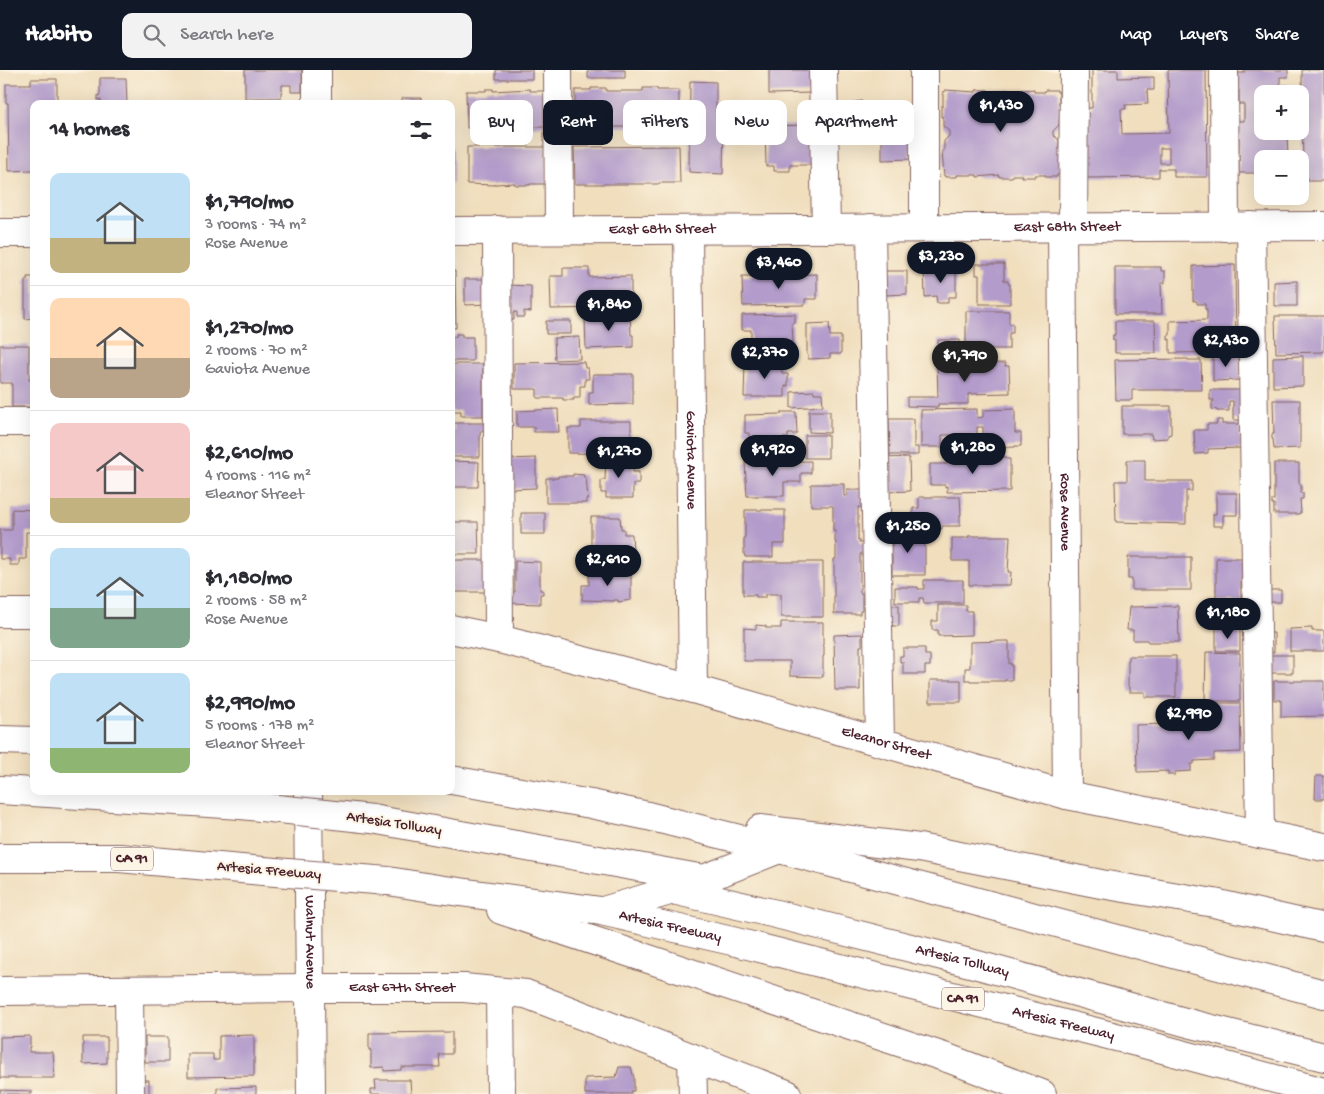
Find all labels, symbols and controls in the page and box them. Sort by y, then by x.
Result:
search box [122,13,472,58]
text: Habito [25,21,92,50]
icon: search [140,21,168,49]
text: Search here [180,24,274,47]
text: Map [1120,25,1152,46]
text: Layers [1180,25,1227,46]
text: Share [1255,25,1299,46]
map controls [1254,85,1309,205]
button: + [1254,85,1309,140]
pin: $1,430 [960,90,1042,133]
text: $1,430 [979,97,1023,116]
chip: Buy [470,100,533,145]
chip: Rent [543,100,613,145]
chip: Filters [623,100,706,145]
chip: New [716,100,787,145]
chip: Apartment [797,100,914,145]
icon: filters [407,116,435,144]
text: 14 homes [50,118,129,143]
button: − [1254,150,1309,205]
text: $1,790/mo [205,191,294,216]
icon: home [90,193,150,253]
text: 3 rooms · 74 m² [205,216,307,235]
street label: East 68th Street [1014,218,1122,237]
street label: East 68th Street [609,220,717,239]
text: Rose Avenue [205,235,288,254]
pin: $3,230 [900,242,982,284]
pin: $3,460 [738,248,820,290]
text: $3,230 [918,248,964,267]
text: $3,460 [756,254,802,273]
pin: $1,840 [568,290,650,332]
text: $1,840 [587,296,631,315]
text: $1,270/mo [205,317,294,342]
icon: home [90,318,150,378]
pin: $2,430 [1185,326,1267,368]
text: $2,430 [1203,332,1249,351]
pin: $2,370 [724,338,806,380]
pin: $1,790 [924,340,1006,383]
text: 2 rooms · 70 m² [205,342,308,361]
text: $2,370 [742,344,788,363]
text: $1,790 [943,347,987,366]
text: Gaviota Avenue [205,361,310,380]
street label: Gaviota Avenue [681,411,700,510]
pin: $1,280 [932,432,1014,475]
pin: $1,920 [732,434,814,477]
pin: $1,270 [578,436,660,479]
text: $1,280 [951,439,995,458]
text: $1,920 [751,441,795,460]
text: $2,610/mo [205,442,293,467]
icon: home [90,443,150,503]
text: $1,270 [597,443,641,462]
text: 4 rooms · 116 m² [205,467,311,486]
street label: Rose Avenue [1055,473,1074,551]
text: Eleanor Street [205,486,304,505]
pin: $1,250 [867,512,949,554]
text: $1,250 [886,518,930,537]
pin: $2,610 [567,544,649,587]
text: $2,610 [586,551,630,570]
text: $1,180/mo [205,567,292,592]
icon: home [90,568,150,628]
text: 2 rooms · 58 m² [205,592,307,611]
pin: $1,180 [1187,598,1269,640]
text: $1,180 [1207,604,1249,623]
text: Rose Avenue [205,611,288,630]
text: $2,990/mo [205,692,295,717]
icon: home [90,693,150,753]
pin: $2,990 [1148,698,1230,741]
text: $2,990 [1166,705,1212,724]
text: 5 rooms · 178 m² [205,717,314,736]
street label: Eleanor Street [839,722,935,766]
text: Eleanor Street [205,736,304,755]
street label: Artesia Tollway [345,808,444,841]
road number: CA 91 [111,848,153,871]
street label: Artesia Freeway [216,857,322,885]
street label: Walnut Avenue [300,895,319,989]
street label: Artesia Freeway [617,906,724,947]
street label: Artesia Tollway [913,941,1012,982]
street label: East 67th Street [349,979,457,997]
road number: CA 91 [942,988,984,1011]
street label: Artesia Freeway [1010,1002,1117,1045]

